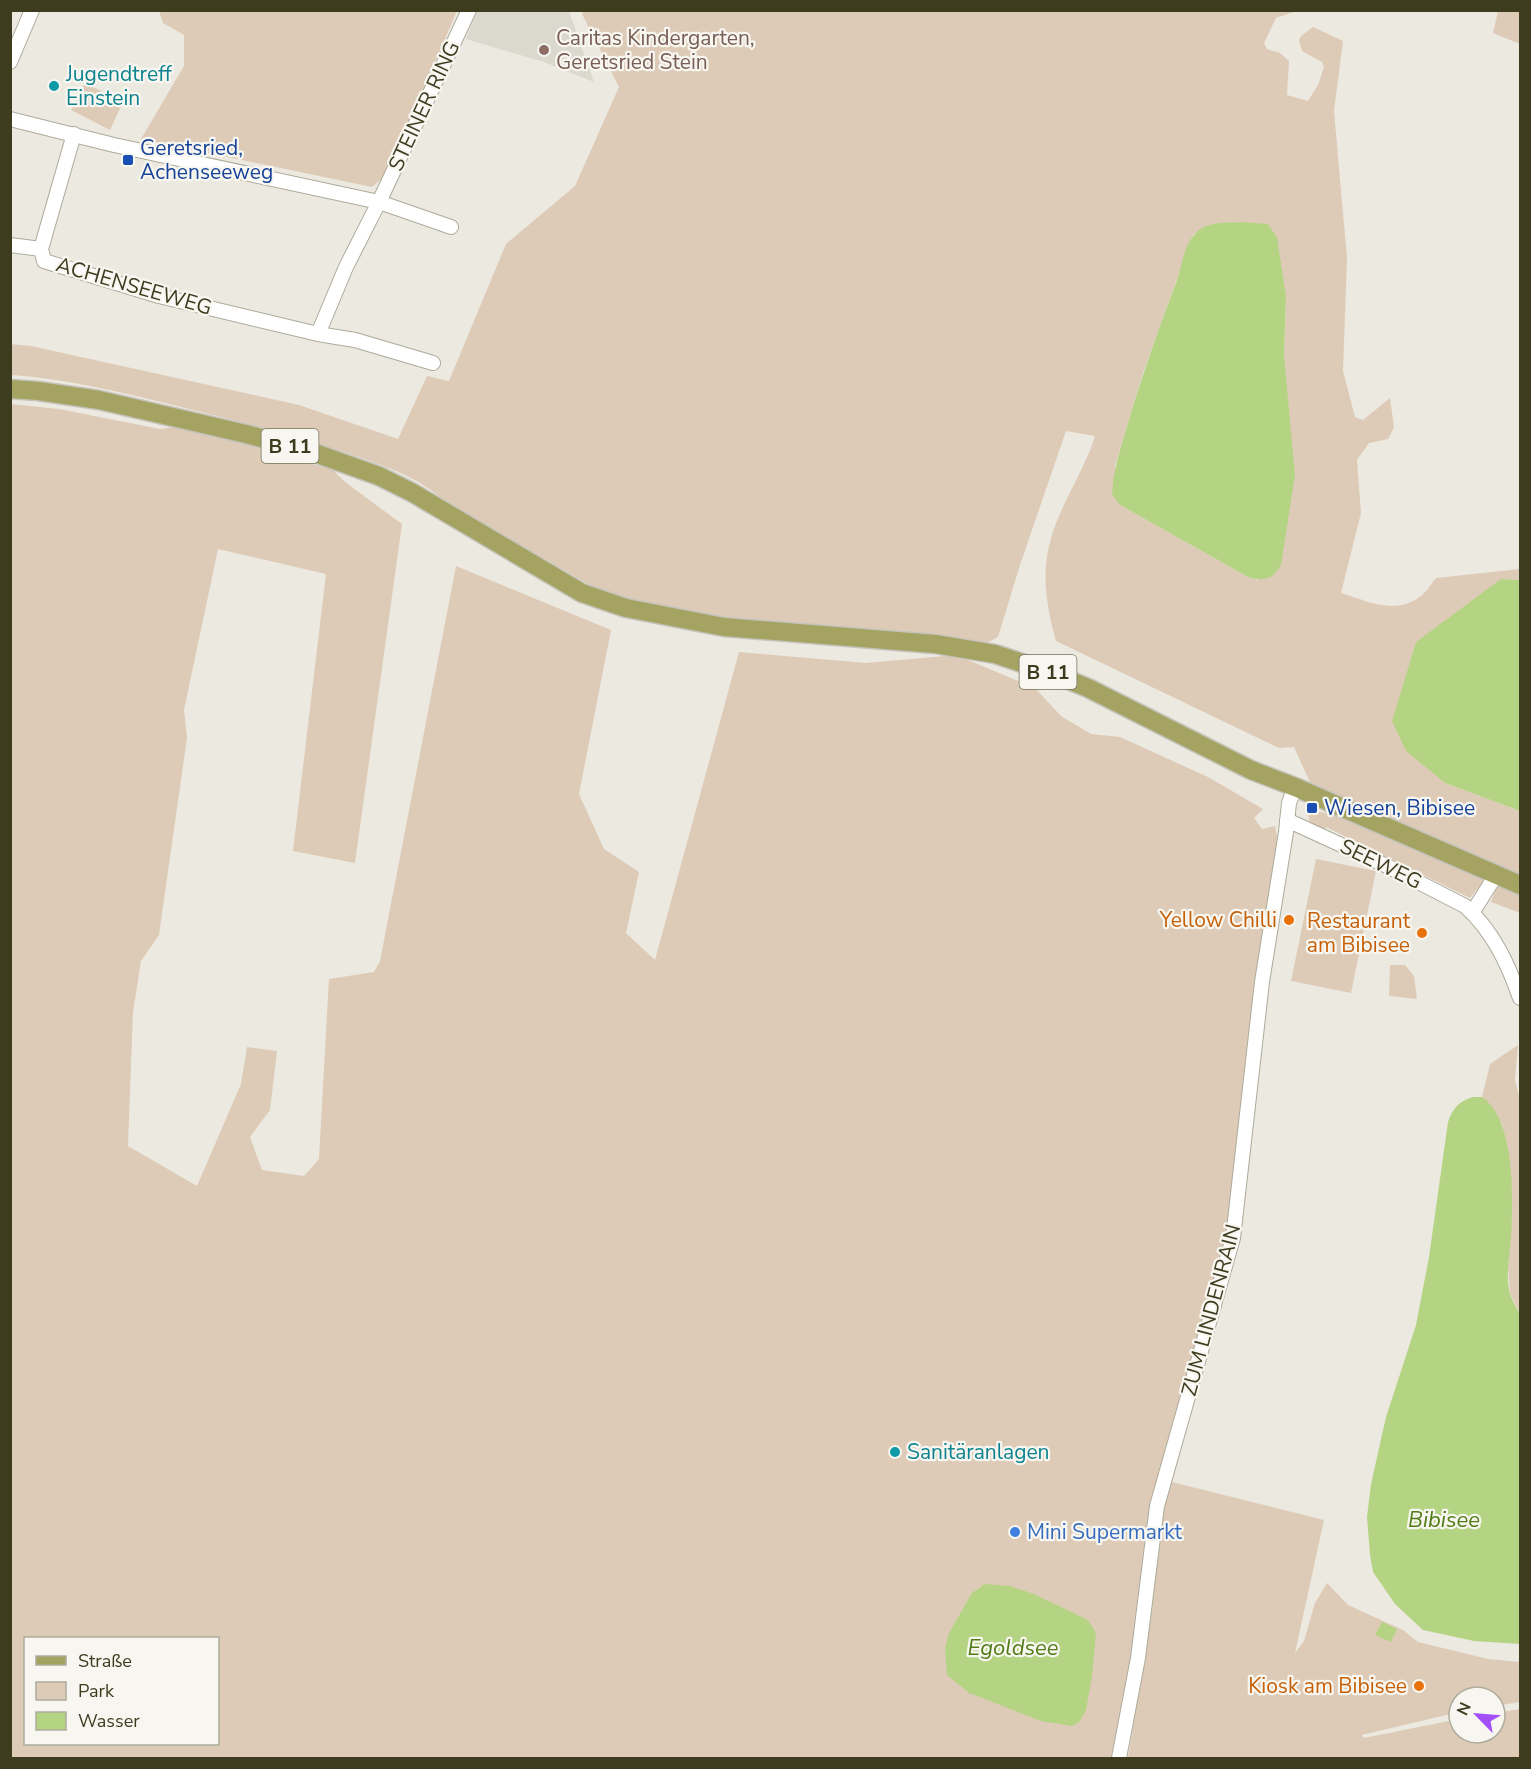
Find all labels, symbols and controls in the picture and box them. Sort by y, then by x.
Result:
place label: Caritas Kindergarten, Geretsried Stein [556,24,755,76]
street label: STEINER RING [382,37,466,175]
marker: Caritas Kindergarten, Geretsried Stein [537,43,551,57]
place label: Jugendtreff Einstein [65,60,173,112]
marker: Jugendtreff Einstein [47,79,61,93]
place label: Geretsried, Achenseeweg [140,134,273,186]
marker: Geretsried, Achenseeweg [121,153,135,167]
street label: ACHENSEEWEG [53,250,215,322]
road number: B 11 [262,429,318,463]
road number: B 11 [1020,655,1076,689]
place label: Wiesen, Bibisee [1324,794,1475,822]
marker: Wiesen, Bibisee [1305,801,1319,815]
street label: SEEWEG [1335,832,1427,896]
place label: Yellow Chilli [1159,906,1277,934]
place label: Restaurant am Bibisee [1307,907,1411,959]
marker: Yellow Chilli [1282,913,1296,927]
marker: Restaurant am Bibisee [1415,926,1429,940]
street label: ZUM LINDENRAIN [1175,1221,1247,1399]
place label: Sanitäranlagen [907,1438,1050,1466]
marker: Sanitäranlagen [888,1445,902,1459]
water label: Bibisee [1408,1505,1480,1535]
place label: Mini Supermarkt [1027,1518,1183,1546]
marker: Mini Supermarkt [1008,1525,1022,1539]
water label: Egoldsee [967,1633,1059,1663]
legend [24,1637,219,1745]
text: Straße [78,1649,132,1673]
place label: Kiosk am Bibisee [1248,1672,1407,1700]
text: Park [78,1679,115,1703]
marker: Kiosk am Bibisee [1412,1679,1426,1693]
north arrow [1447,1685,1507,1745]
text: N [1452,1699,1477,1719]
text: Wasser [78,1709,140,1733]

